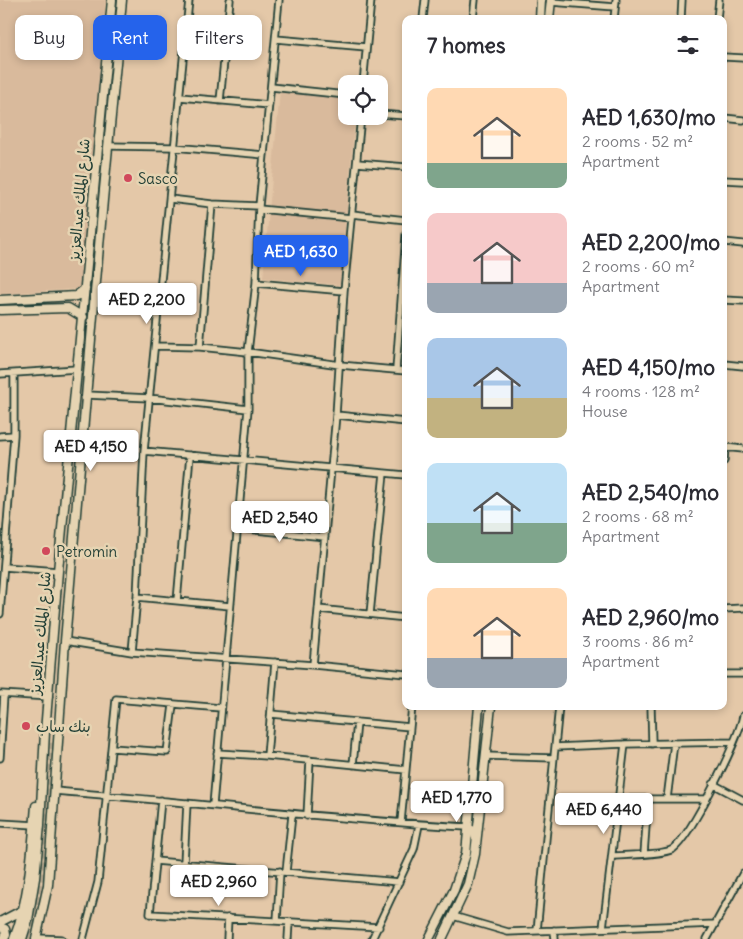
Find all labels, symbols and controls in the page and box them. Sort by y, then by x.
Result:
chip: Buy [15,15,83,60]
chip: Rent [93,15,167,60]
chip: Filters [177,15,262,60]
icon: filters [674,31,702,59]
text: 7 homes [427,32,506,59]
map controls [338,75,388,125]
button: locate [338,75,388,125]
text: AED 1,630/mo [582,104,716,131]
icon: home [467,108,527,168]
text: 2 rooms · 52 m² [582,131,693,151]
street label: شارع الملك عبدالعزيز [64,138,95,264]
text: Apartment [582,151,660,171]
place label: Sasco [138,169,178,188]
marker: Sasco [122,172,134,184]
text: AED 2,200/mo [582,229,720,256]
icon: home [467,233,527,293]
pin: AED 1,630 [244,234,358,277]
text: AED 1,630 [264,241,338,261]
text: 2 rooms · 60 m² [582,256,695,276]
text: Apartment [582,276,660,296]
pin: AED 2,200 [90,282,204,325]
text: AED 2,200 [109,289,185,309]
text: AED 4,150/mo [582,354,715,381]
icon: home [467,358,527,418]
text: 4 rooms · 128 m² [582,381,700,401]
text: House [582,401,628,421]
pin: AED 4,150 [34,430,148,472]
text: AED 4,150 [55,436,127,456]
text: AED 2,540/mo [582,479,719,506]
icon: home [467,483,527,543]
pin: AED 2,540 [223,500,337,543]
text: 2 rooms · 68 m² [582,506,694,526]
text: AED 2,540 [242,507,318,527]
text: Apartment [582,526,660,546]
place label: Petromin [56,542,118,561]
marker: Petromin [40,545,52,557]
street label: شارع الملك عبدالعزيز [25,571,56,697]
text: AED 2,960/mo [582,604,719,631]
icon: home [467,608,527,668]
text: 3 rooms · 86 m² [582,631,694,651]
text: Apartment [582,651,660,671]
place label: بنك ساب [36,717,91,736]
marker: بنك ساب [20,720,32,732]
pin: AED 1,770 [400,780,514,823]
text: AED 1,770 [422,787,492,807]
pin: AED 6,440 [547,792,661,835]
text: AED 6,440 [566,799,642,819]
pin: AED 2,960 [162,864,276,907]
text: AED 2,960 [181,871,257,891]

